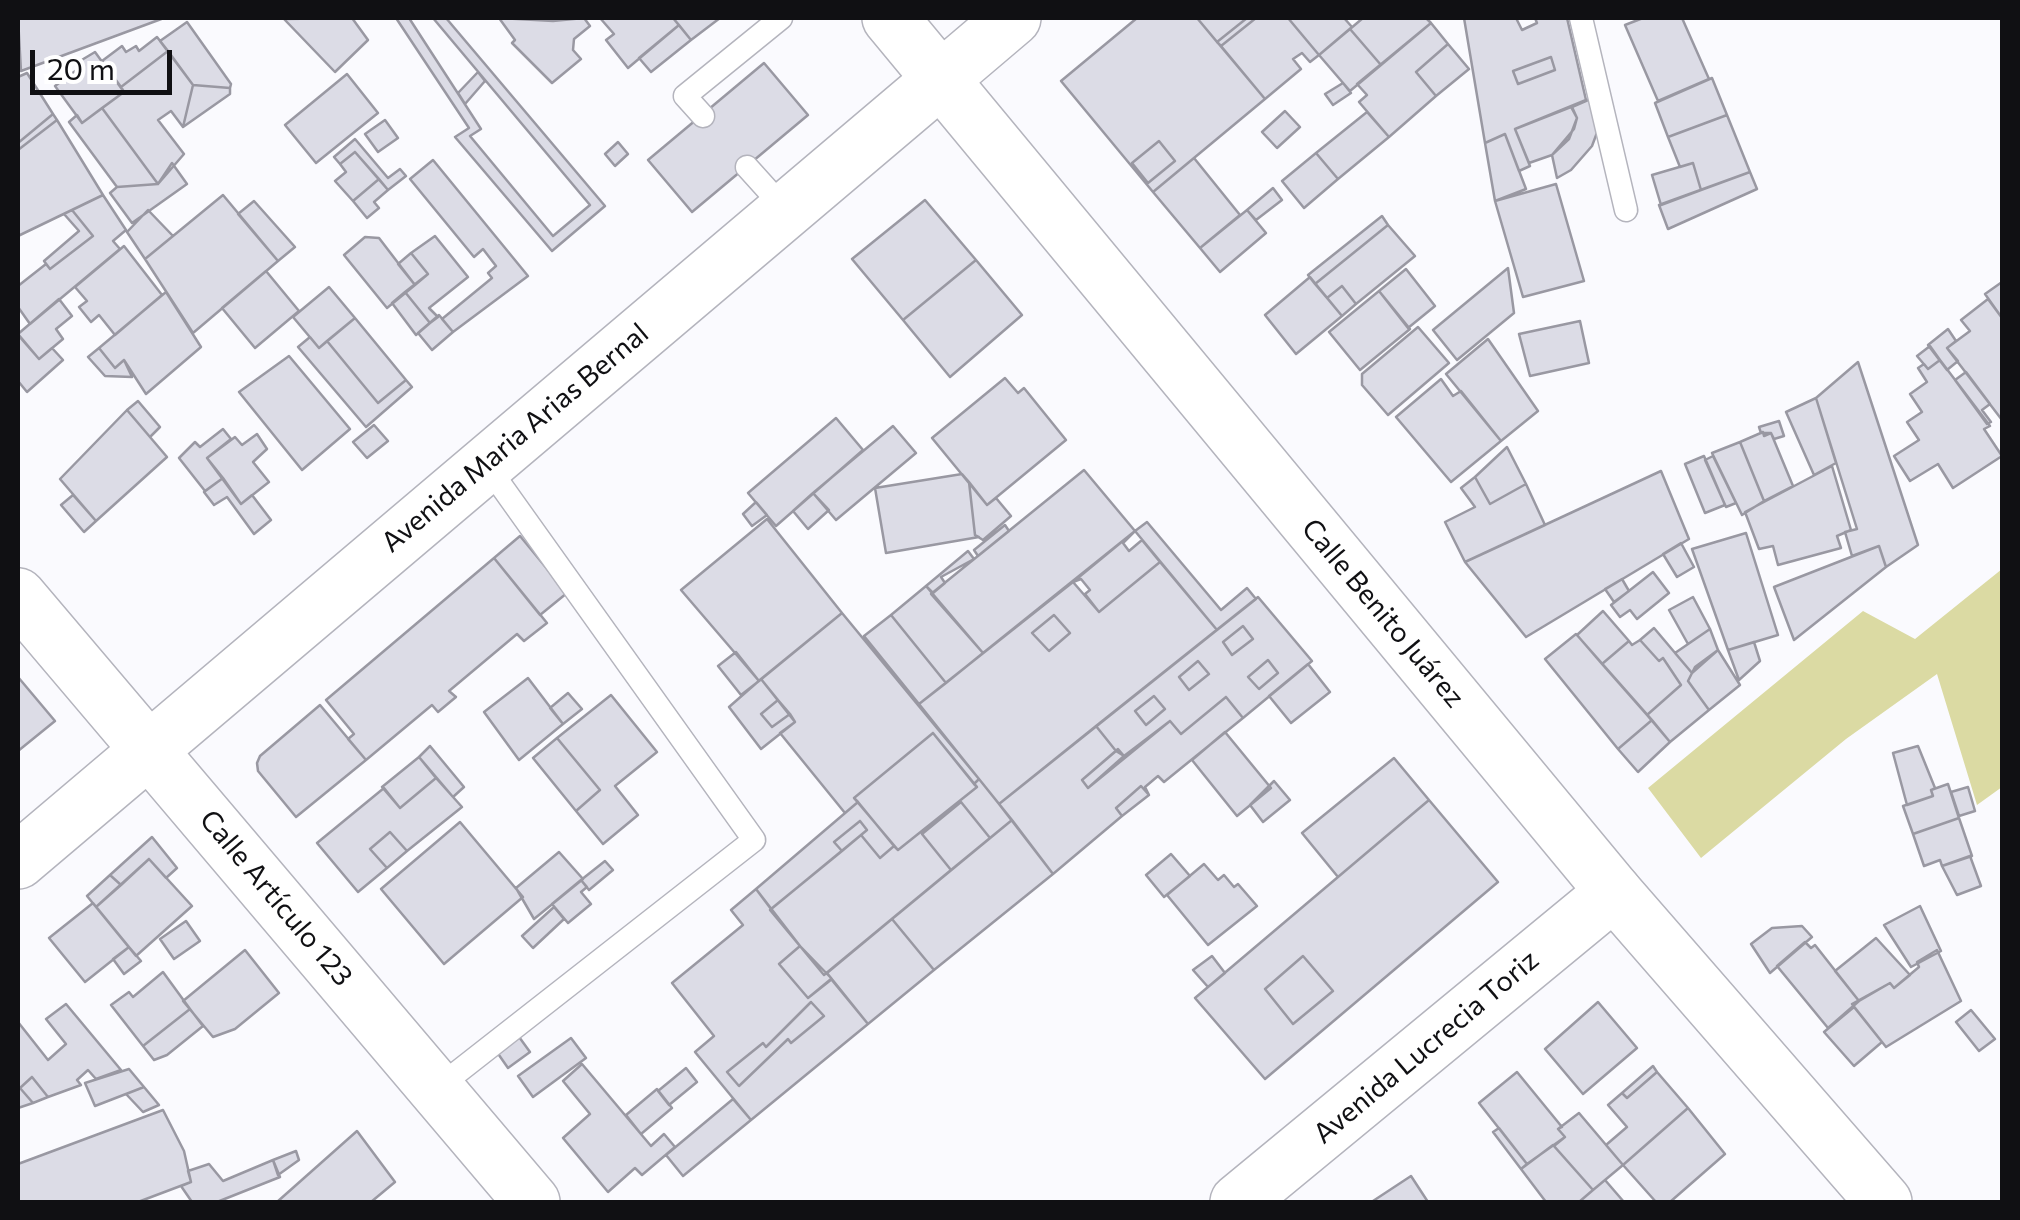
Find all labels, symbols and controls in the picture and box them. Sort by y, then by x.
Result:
scale bar [35,30,178,92]
text: 20 m [47,49,115,86]
street label: Avenida Maria Arias Bernal [375,316,655,560]
street label: Calle Benito Juárez [1294,512,1472,714]
street label: Calle Artículo 123 [193,803,359,993]
street label: Avenida Lucrecia Toriz [1307,943,1545,1151]

